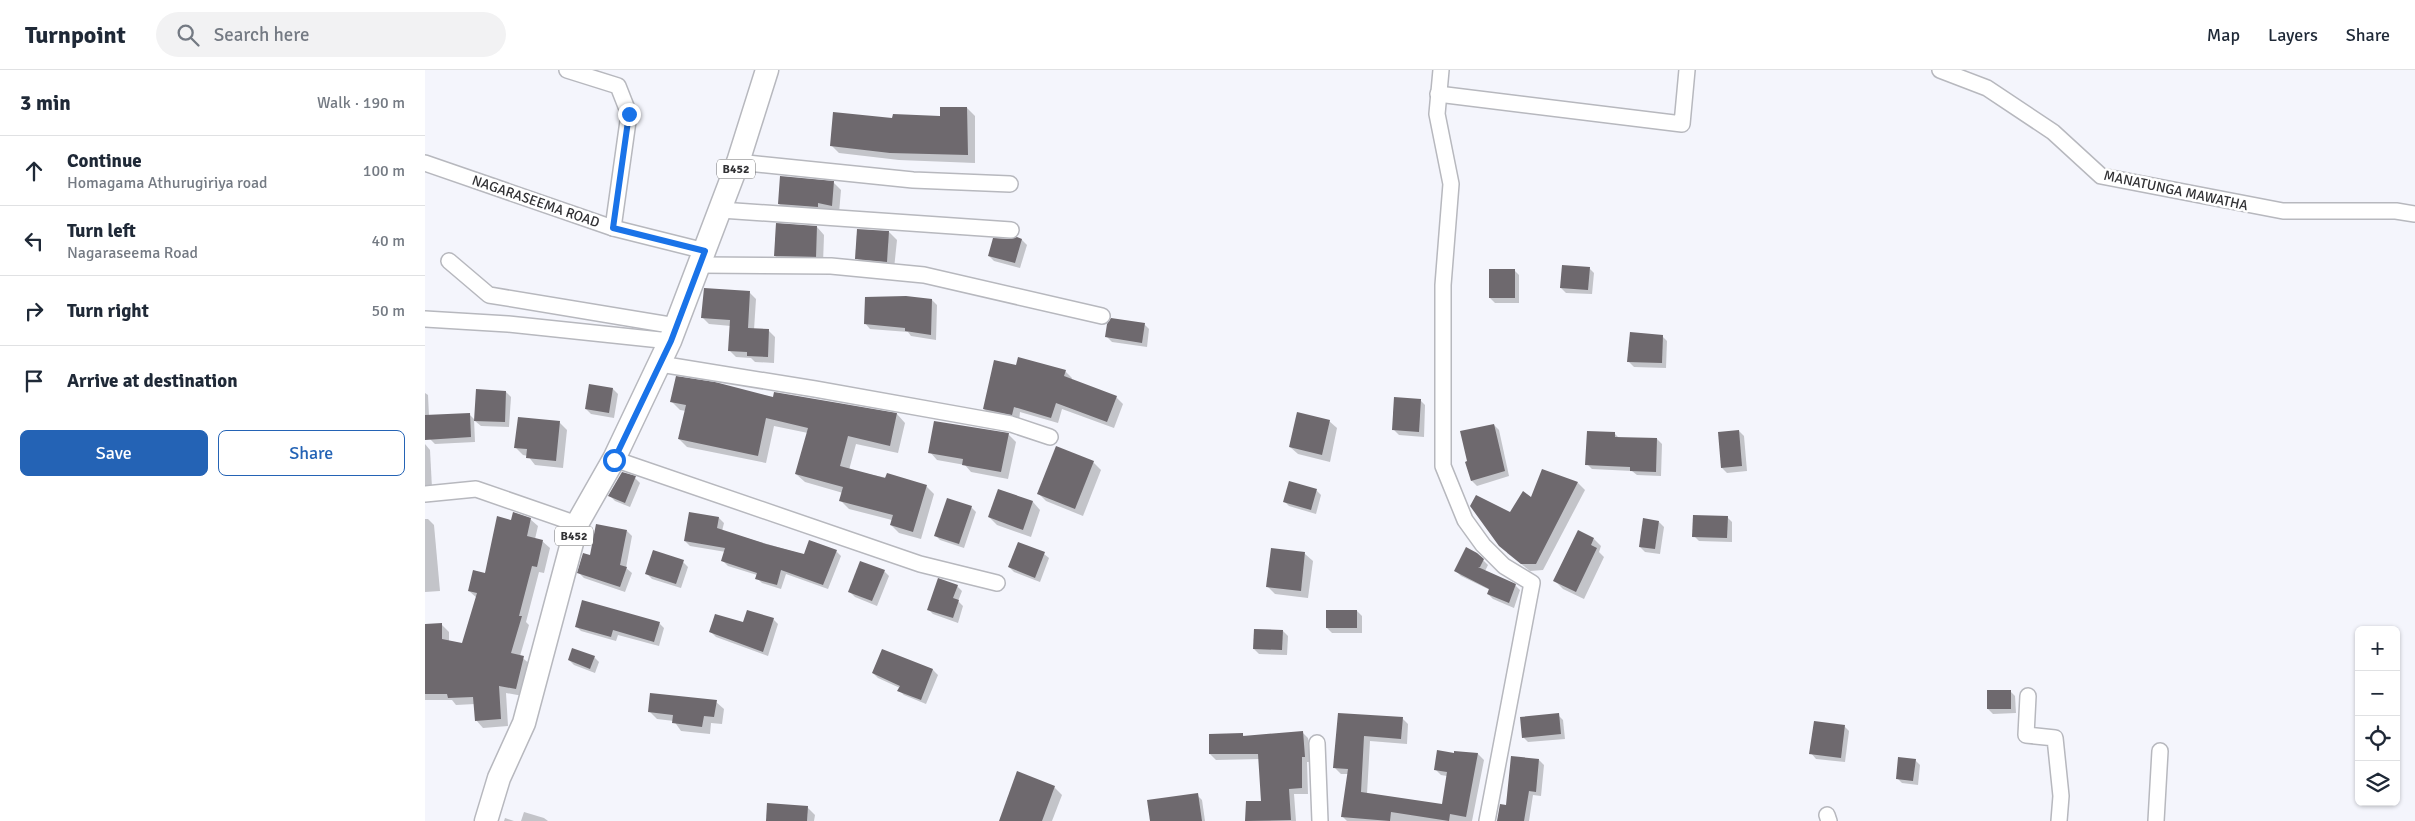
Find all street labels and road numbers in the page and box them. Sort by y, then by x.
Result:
road number: B452 [717,160,755,178]
street label: MANATUNGA MAWATHA [2102,167,2250,214]
street label: NAGARASEEMA ROAD [470,172,602,231]
road number: B452 [555,526,593,546]

